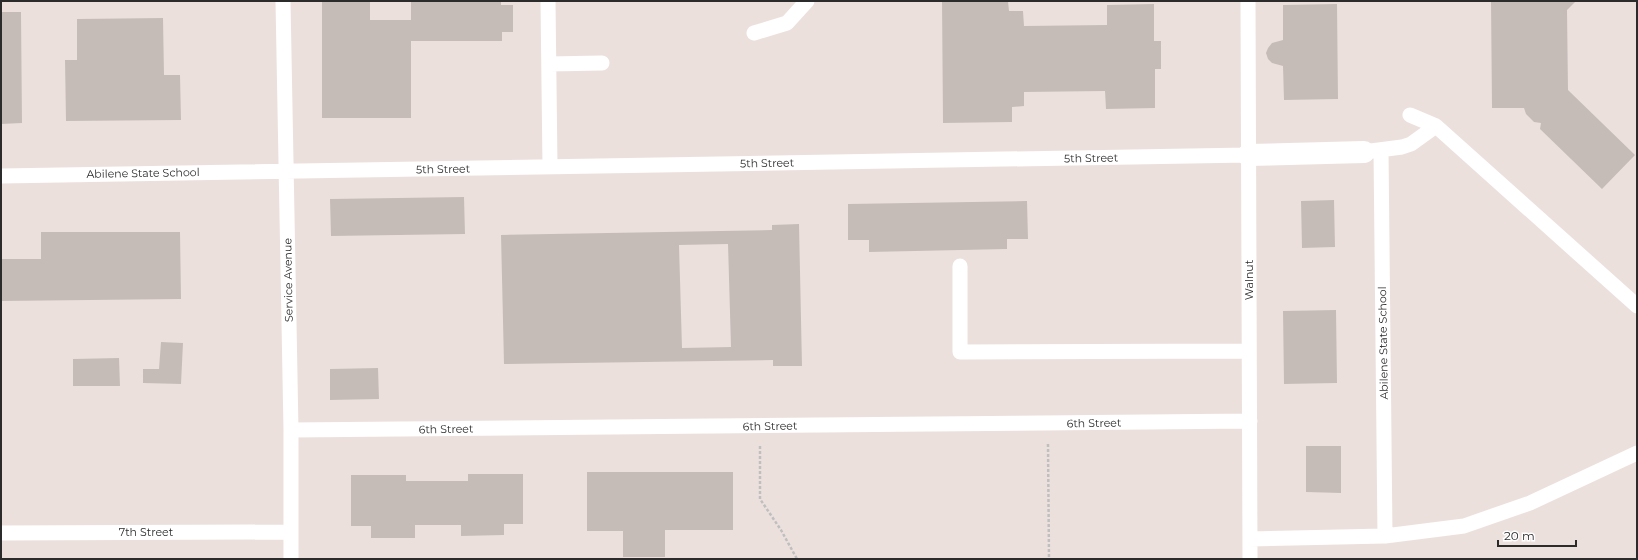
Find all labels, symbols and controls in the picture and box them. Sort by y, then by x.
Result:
street label: 5th Street [1064,151,1119,165]
street label: 5th Street [740,156,795,170]
street label: 5th Street [416,162,471,176]
street label: Abilene State School [86,165,200,181]
street label: Service Avenue [280,238,296,322]
street label: Walnut [1242,259,1256,300]
street label: Abilene State School [1375,286,1391,400]
street label: 6th Street [1067,416,1122,430]
street label: 6th Street [743,419,798,433]
street label: 6th Street [419,422,474,436]
scale bar [1498,522,1576,548]
street label: 7th Street [119,525,174,539]
text: 20 m [1504,528,1535,543]

